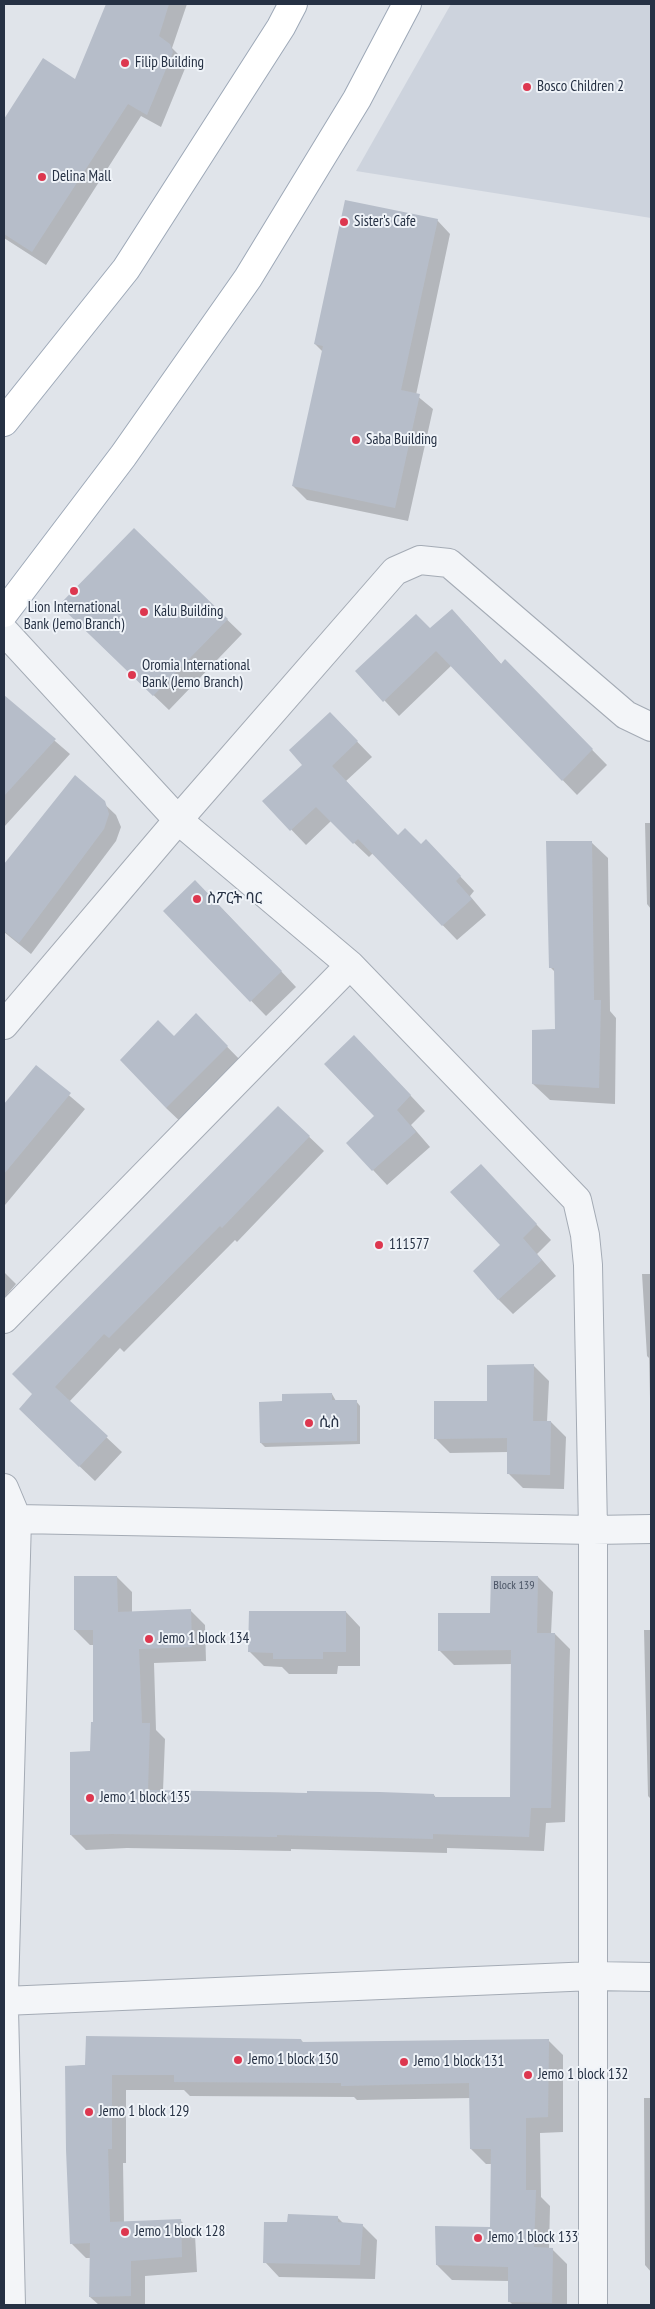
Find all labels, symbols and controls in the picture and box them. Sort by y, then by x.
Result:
place label: Filip Building [135,54,204,72]
marker: Filip Building [119,57,131,69]
place label: Bosco Children 2 [537,78,624,96]
marker: Bosco Children 2 [521,81,533,93]
place label: Delina Mall [52,168,111,186]
marker: Delina Mall [36,171,48,183]
place label: Sister's Cafe [354,213,416,231]
marker: Sister's Cafe [338,216,350,228]
place label: Saba Building [366,431,437,449]
marker: Saba Building [350,434,362,446]
marker: Lion International Bank (Jemo Branch) [68,585,80,597]
place label: Lion International Bank (Jemo Branch) [24,599,124,634]
place label: Kalu Building [154,603,223,621]
marker: Kalu Building [138,606,150,618]
place label: Oromia International Bank (Jemo Branch) [142,657,250,692]
marker: Oromia International Bank (Jemo Branch) [126,669,138,681]
place label: ስፖርት ባር [207,890,262,908]
marker: ስፖርት ባር [191,893,203,905]
place label: 111577 [389,1236,429,1254]
marker: 111577 [373,1239,385,1251]
place label: ሲስ [319,1414,339,1432]
marker: ሲስ [303,1417,315,1429]
house number: Block 139 [493,1579,535,1593]
place label: Jemo 1 block 134 [159,1630,249,1648]
marker: Jemo 1 block 134 [143,1633,155,1645]
place label: Jemo 1 block 135 [100,1789,190,1807]
marker: Jemo 1 block 135 [84,1792,96,1804]
place label: Jemo 1 block 130 [248,2051,338,2069]
place label: Jemo 1 block 131 [414,2053,504,2071]
marker: Jemo 1 block 130 [232,2054,244,2066]
marker: Jemo 1 block 131 [398,2056,410,2068]
place label: Jemo 1 block 132 [538,2066,628,2084]
marker: Jemo 1 block 132 [522,2069,534,2081]
place label: Jemo 1 block 129 [99,2103,189,2121]
marker: Jemo 1 block 129 [83,2106,95,2118]
place label: Jemo 1 block 128 [135,2223,225,2241]
marker: Jemo 1 block 128 [119,2226,131,2238]
place label: Jemo 1 block 133 [488,2229,578,2247]
marker: Jemo 1 block 133 [472,2232,484,2244]

